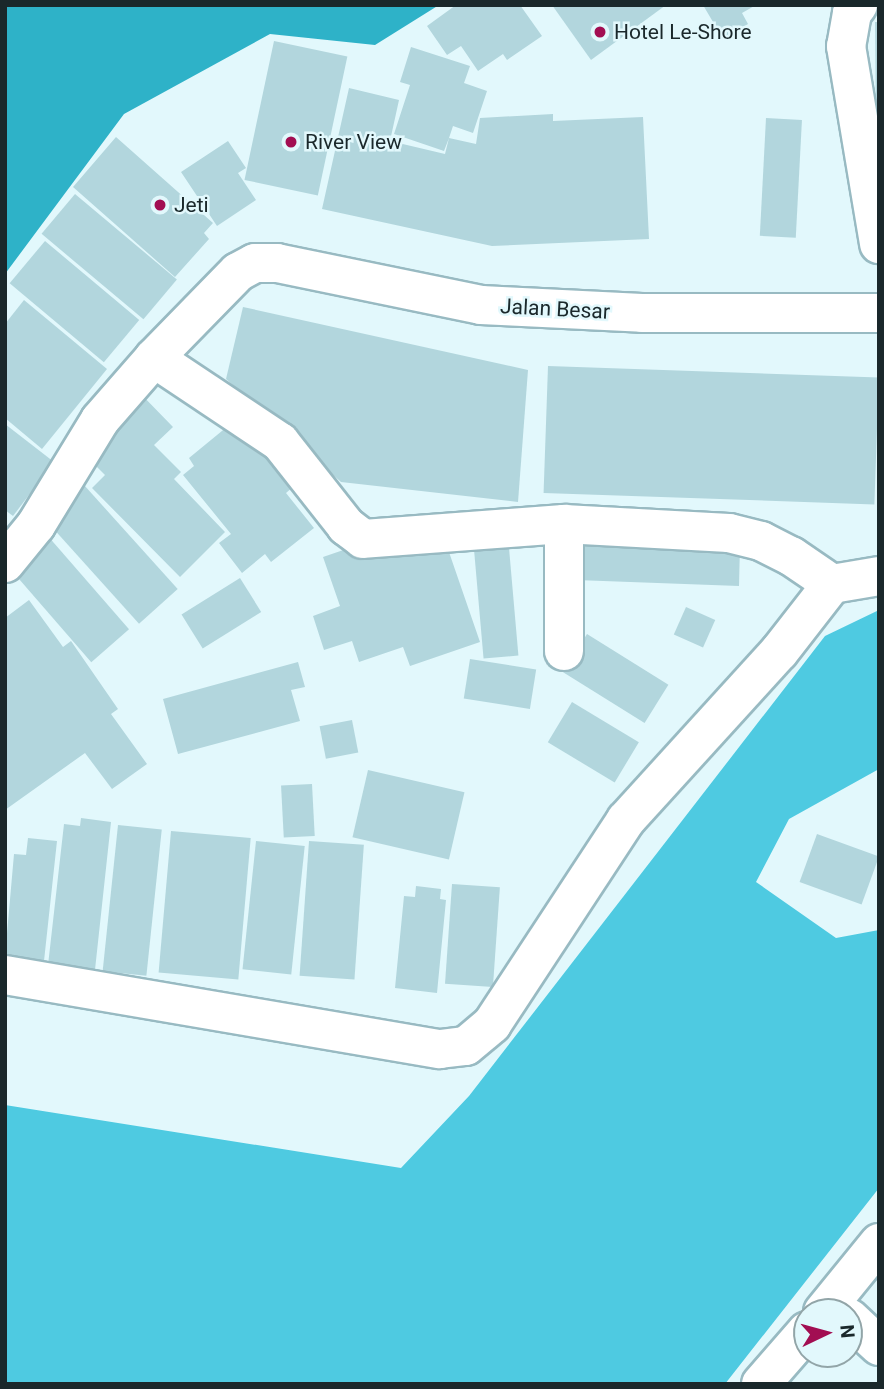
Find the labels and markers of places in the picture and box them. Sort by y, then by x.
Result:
place label: Hotel Le-Shore [614,19,752,45]
marker: Hotel Le-Shore [592,24,608,40]
place label: River View [305,129,402,155]
marker: River View [283,134,299,150]
place label: Jeti [174,192,209,218]
marker: Jeti [152,197,168,213]

